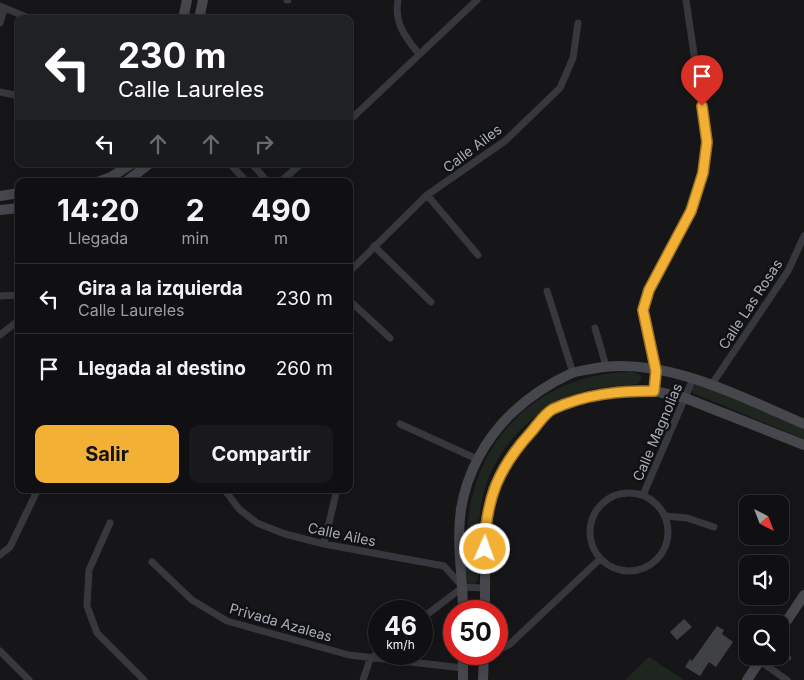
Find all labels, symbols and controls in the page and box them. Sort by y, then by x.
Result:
text: 230 m [118,34,226,76]
icon: left [35,35,100,100]
pin [681,55,723,106]
icon: arrive [688,62,716,90]
text: Calle Laureles [118,76,264,102]
street label: Calle Ailes [439,120,505,176]
icon: left [91,130,119,158]
icon: ahead [144,130,172,158]
icon: ahead [197,130,225,158]
icon: right [250,130,278,158]
text: 14:20 [57,192,139,228]
text: 2 [186,192,205,228]
text: 490 [251,192,311,228]
text: Llegada [68,228,128,248]
text: min [182,228,209,248]
text: m [274,228,288,248]
street label: Calle Las Rosas [715,256,785,352]
text: Gira a la izquierda [78,277,243,300]
icon: left [35,285,63,313]
text: 230 m [276,287,333,310]
text: Calle Laureles [78,300,184,320]
icon: arrive [35,355,63,383]
text: Llegada al destino [78,357,246,380]
text: 260 m [276,357,333,380]
street label: Calle Magnolias [629,380,685,484]
button: Salir [35,425,179,483]
button: Compartir [189,425,333,483]
north arrow [739,495,789,545]
map controls [739,495,789,665]
street label: Calle Ailes [306,519,378,549]
position arrow [458,522,510,574]
button: sound [739,555,789,605]
street label: Privada Azaleas [228,599,334,645]
speed limit sign: 50 [443,600,508,665]
text: 46 [384,611,417,641]
button: search [739,615,789,665]
text: km/h [386,637,415,652]

